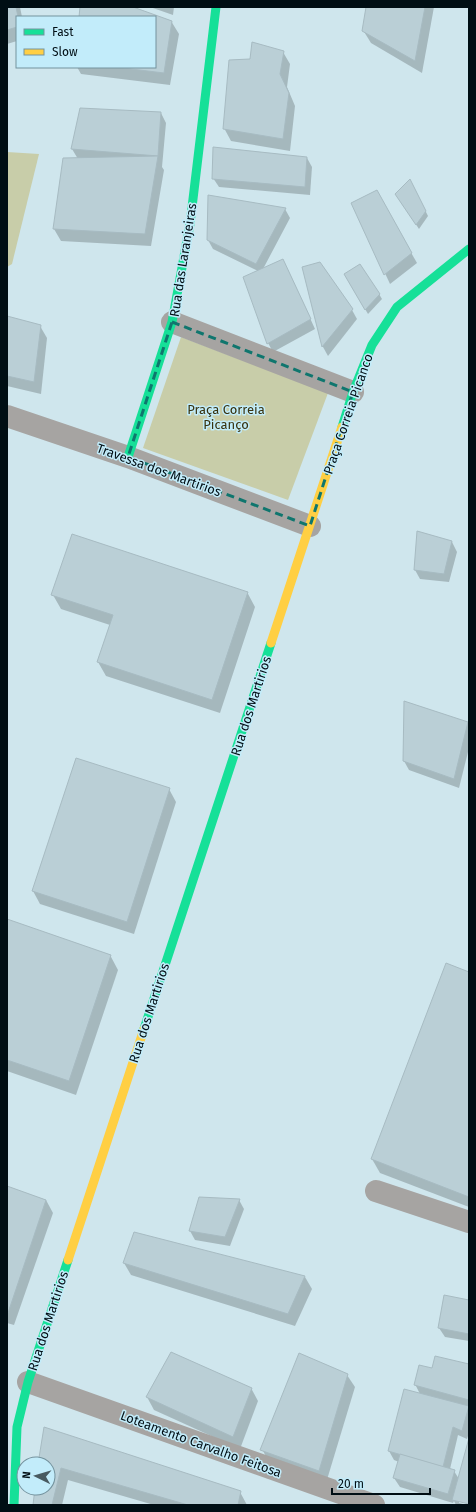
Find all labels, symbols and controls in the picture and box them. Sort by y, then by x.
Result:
legend [16,16,156,68]
text: Fast [52,25,74,39]
text: Slow [52,45,78,59]
street label: Rua das Laranjeiras [167,202,199,318]
street label: Praça Correia Picanco [320,352,376,476]
park label: Praça Correia Picanço [187,402,265,432]
street label: Travessa dos Martirios [95,440,223,500]
street label: Rua dos Martirios [228,654,274,758]
street label: Rua dos Martirios [126,961,172,1065]
street label: Rua dos Martirios [25,1269,71,1373]
street label: Loteamento Carvalho Feitosa [118,1408,284,1480]
north arrow [16,1456,56,1496]
scale bar [332,1470,430,1496]
text: N [20,1471,33,1479]
text: 20 m [338,1477,364,1491]

